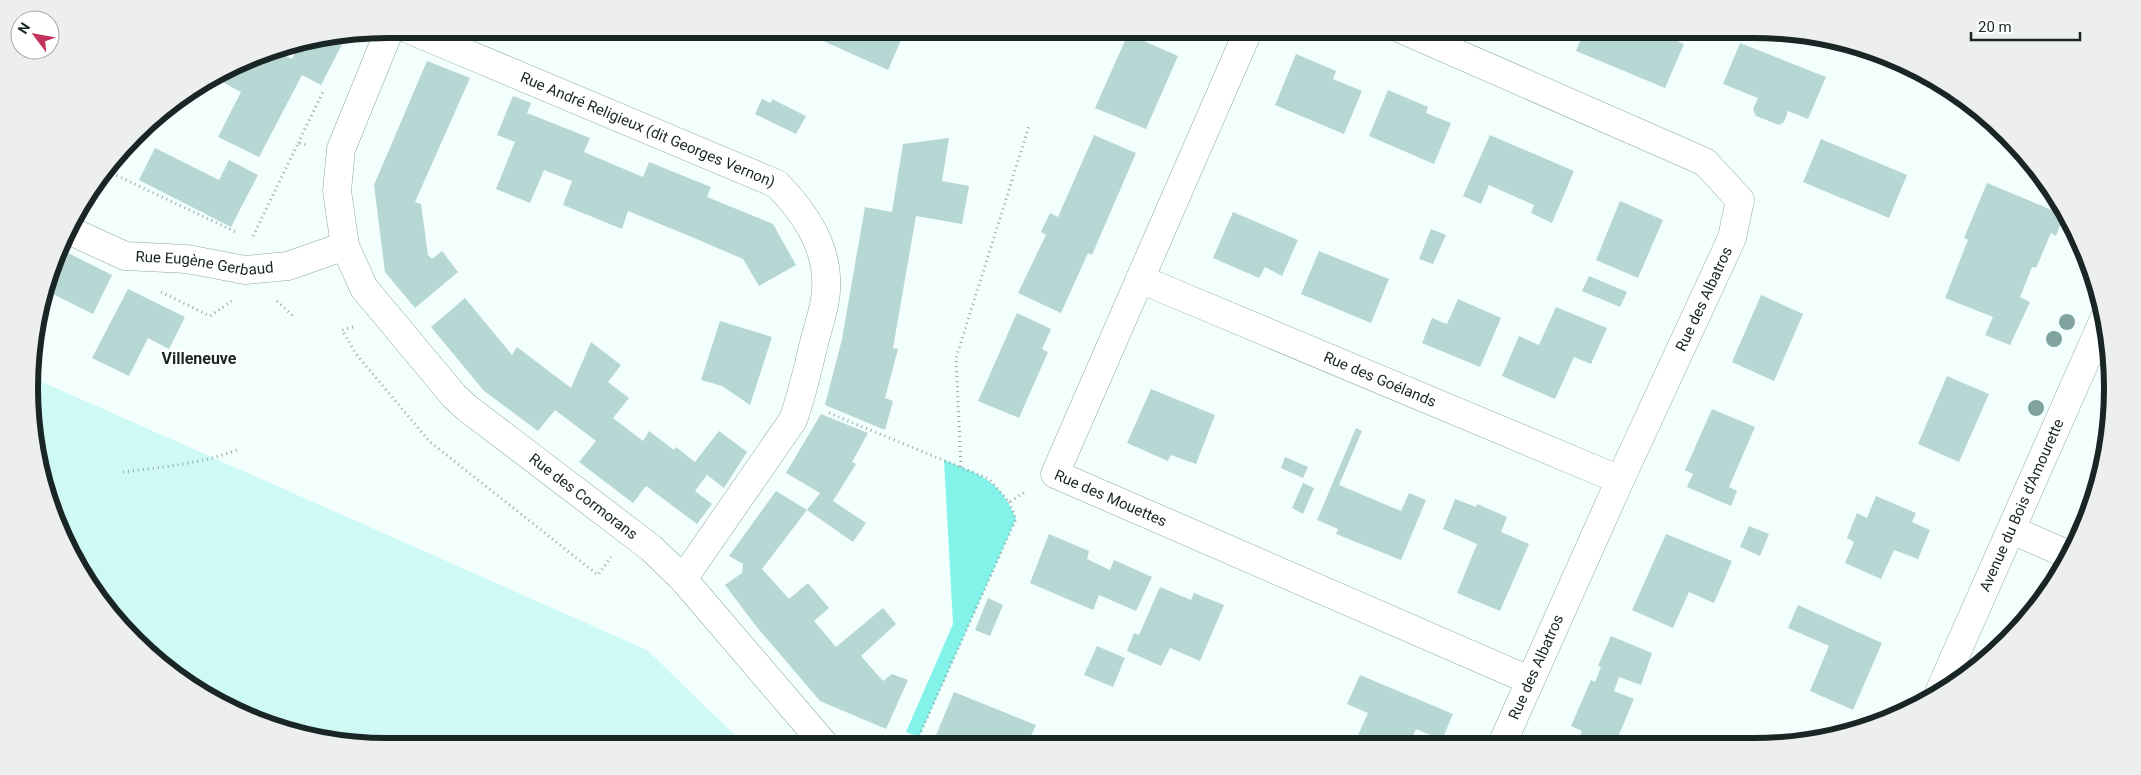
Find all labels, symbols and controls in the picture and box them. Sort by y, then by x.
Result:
north arrow [10,10,60,60]
scale bar [1971,10,2080,42]
text: 20 m [1978,18,2012,36]
text: N [15,20,33,37]
street label: Rue André Religieux (dit Georges Vernon) [518,68,778,191]
street label: Rue des Albatros [1672,244,1736,354]
street label: Rue Eugène Gerbaud [135,248,274,280]
street label: Rue des Goélands [1321,348,1439,411]
district label: Villeneuve [161,349,237,368]
street label: Avenue du Bois d'Amourette [1976,416,2068,594]
street label: Rue des Cormorans [526,450,641,543]
street label: Rue des Mouettes [1052,466,1169,530]
street label: Rue des Albatros [1505,612,1567,722]

